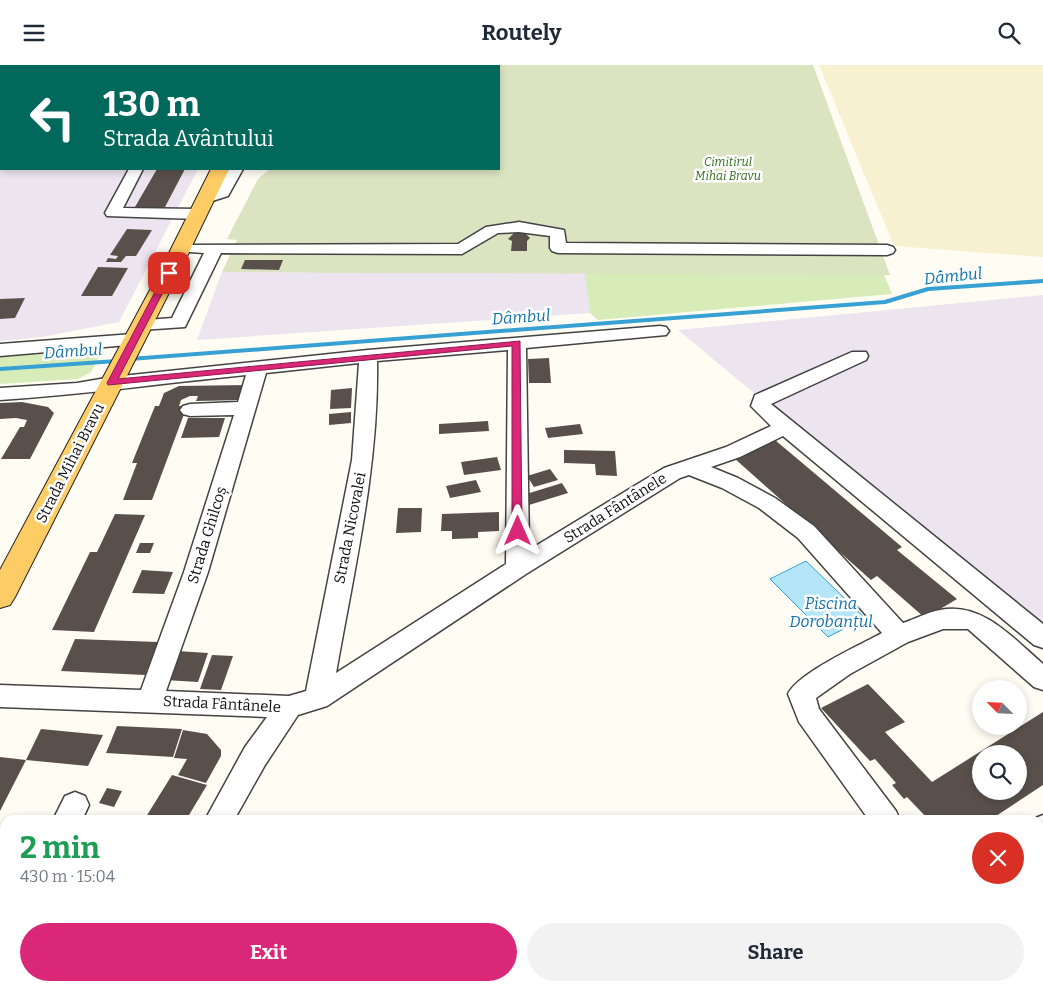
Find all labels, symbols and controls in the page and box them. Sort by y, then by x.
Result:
icon: menu [20,19,48,47]
text: Routely [482,19,562,46]
icon: search [995,19,1023,47]
text: 130 m [103,83,200,125]
icon: left [20,85,85,150]
text: Strada Avântului [103,125,274,152]
park label: Cimitirul Mihai Bravu [695,155,761,183]
pin [148,252,190,294]
icon: arrive [155,259,183,287]
water label: Dâmbul [923,264,983,288]
water label: Dâmbul [491,305,551,329]
water label: Dâmbul [43,339,103,363]
street label: Strada Mihai Bravu [32,400,108,526]
street label: Strada Fântânele [560,469,670,547]
street label: Strada Nicovalei [330,470,370,585]
street label: Strada Ghilcoș [184,484,231,586]
position arrow [491,504,543,556]
water label: Piscina Dorobanțul [789,594,873,632]
north arrow [972,680,1028,735]
map controls [972,680,1027,800]
street label: Strada Fântânele [163,692,281,716]
button: search [972,745,1027,800]
text: 2 min [20,830,100,866]
button: close [972,832,1024,884]
text: 430 m · 15:04 [20,867,115,886]
button: Exit [20,923,517,981]
button: Share [527,923,1024,981]

